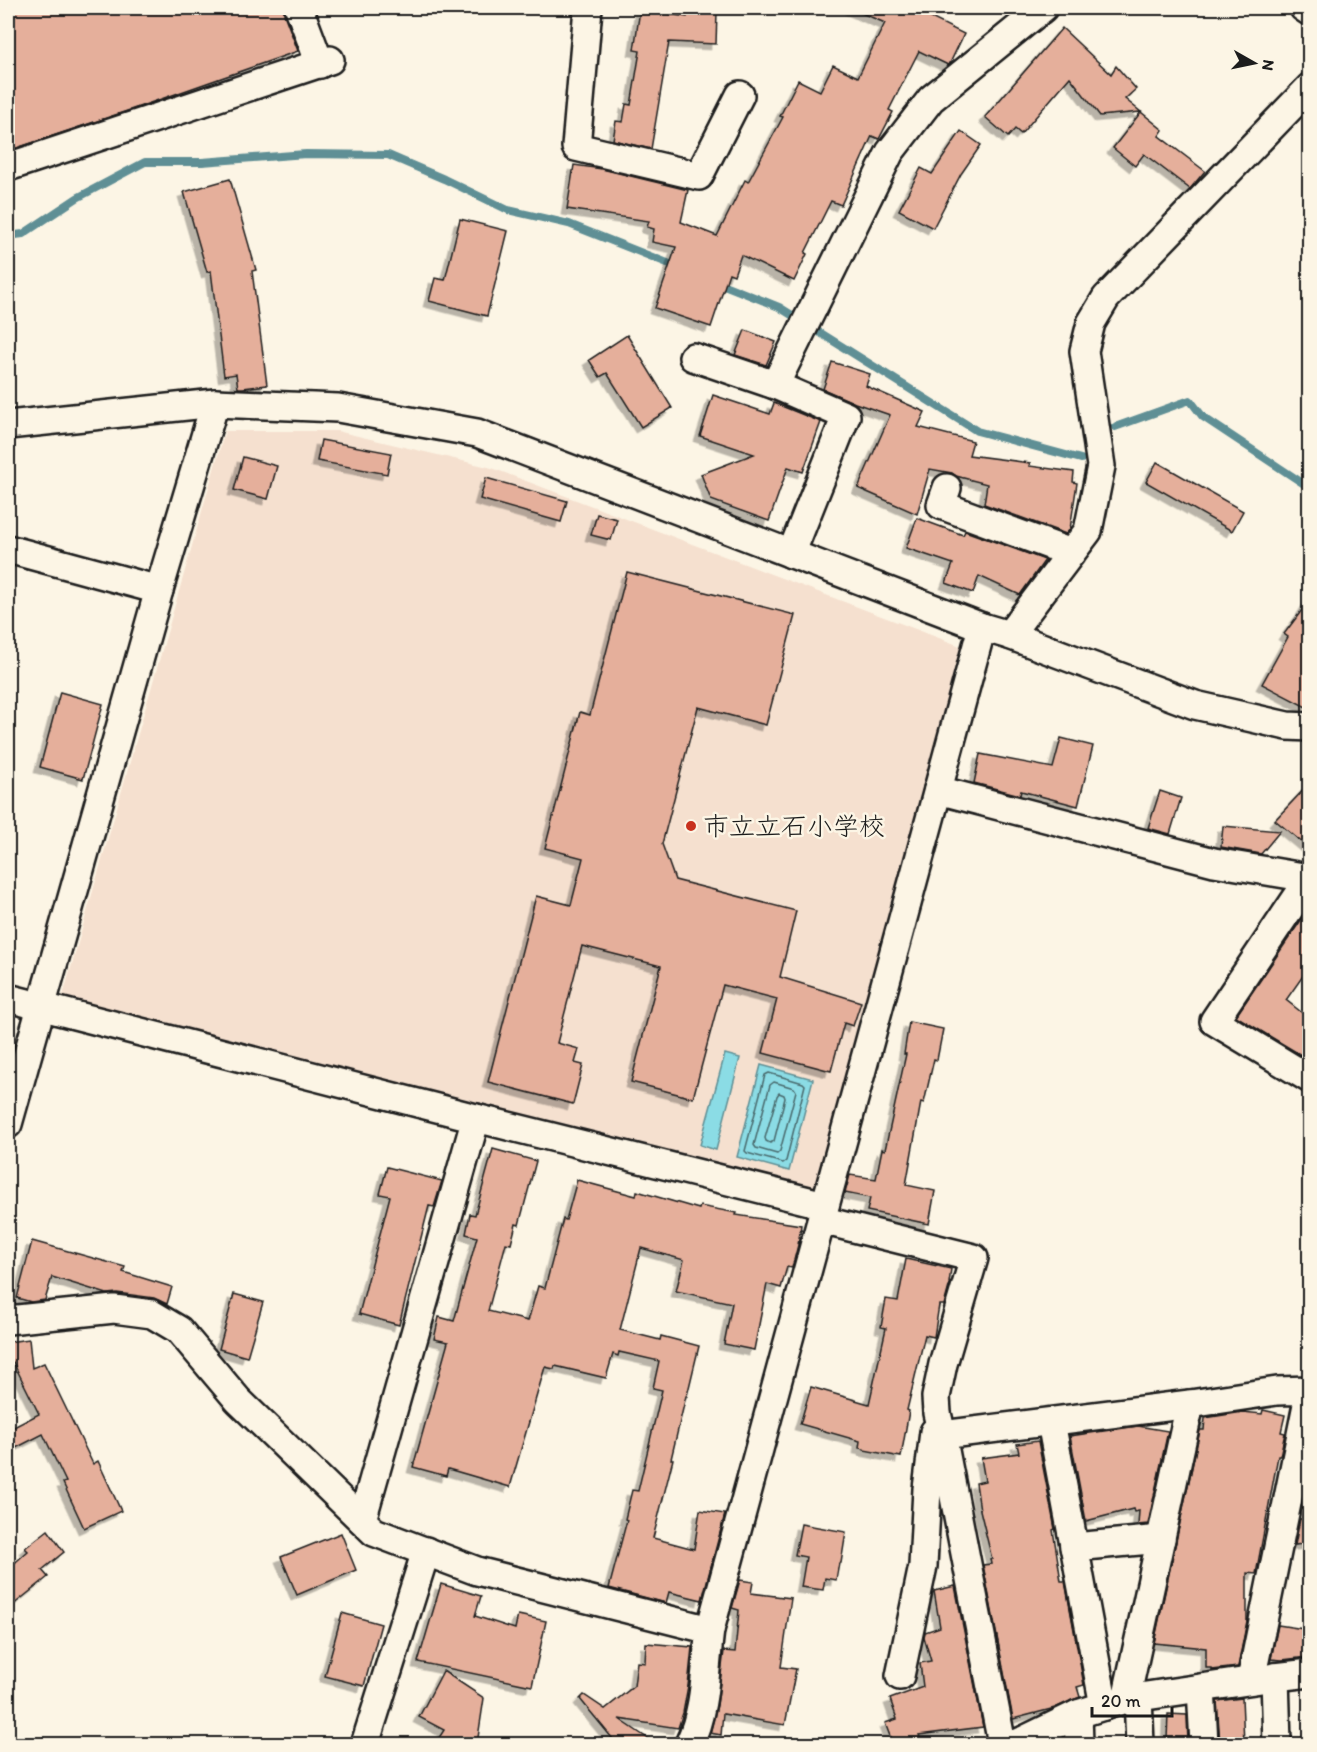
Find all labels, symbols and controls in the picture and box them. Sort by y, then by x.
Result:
north arrow [1224,33,1284,93]
text: N [1258,58,1279,72]
place label: 市立立石小学校 [703,810,885,842]
marker: 市立立石小学校 [684,819,698,833]
scale bar [1092,1680,1172,1718]
text: 20 m [1101,1690,1141,1712]

